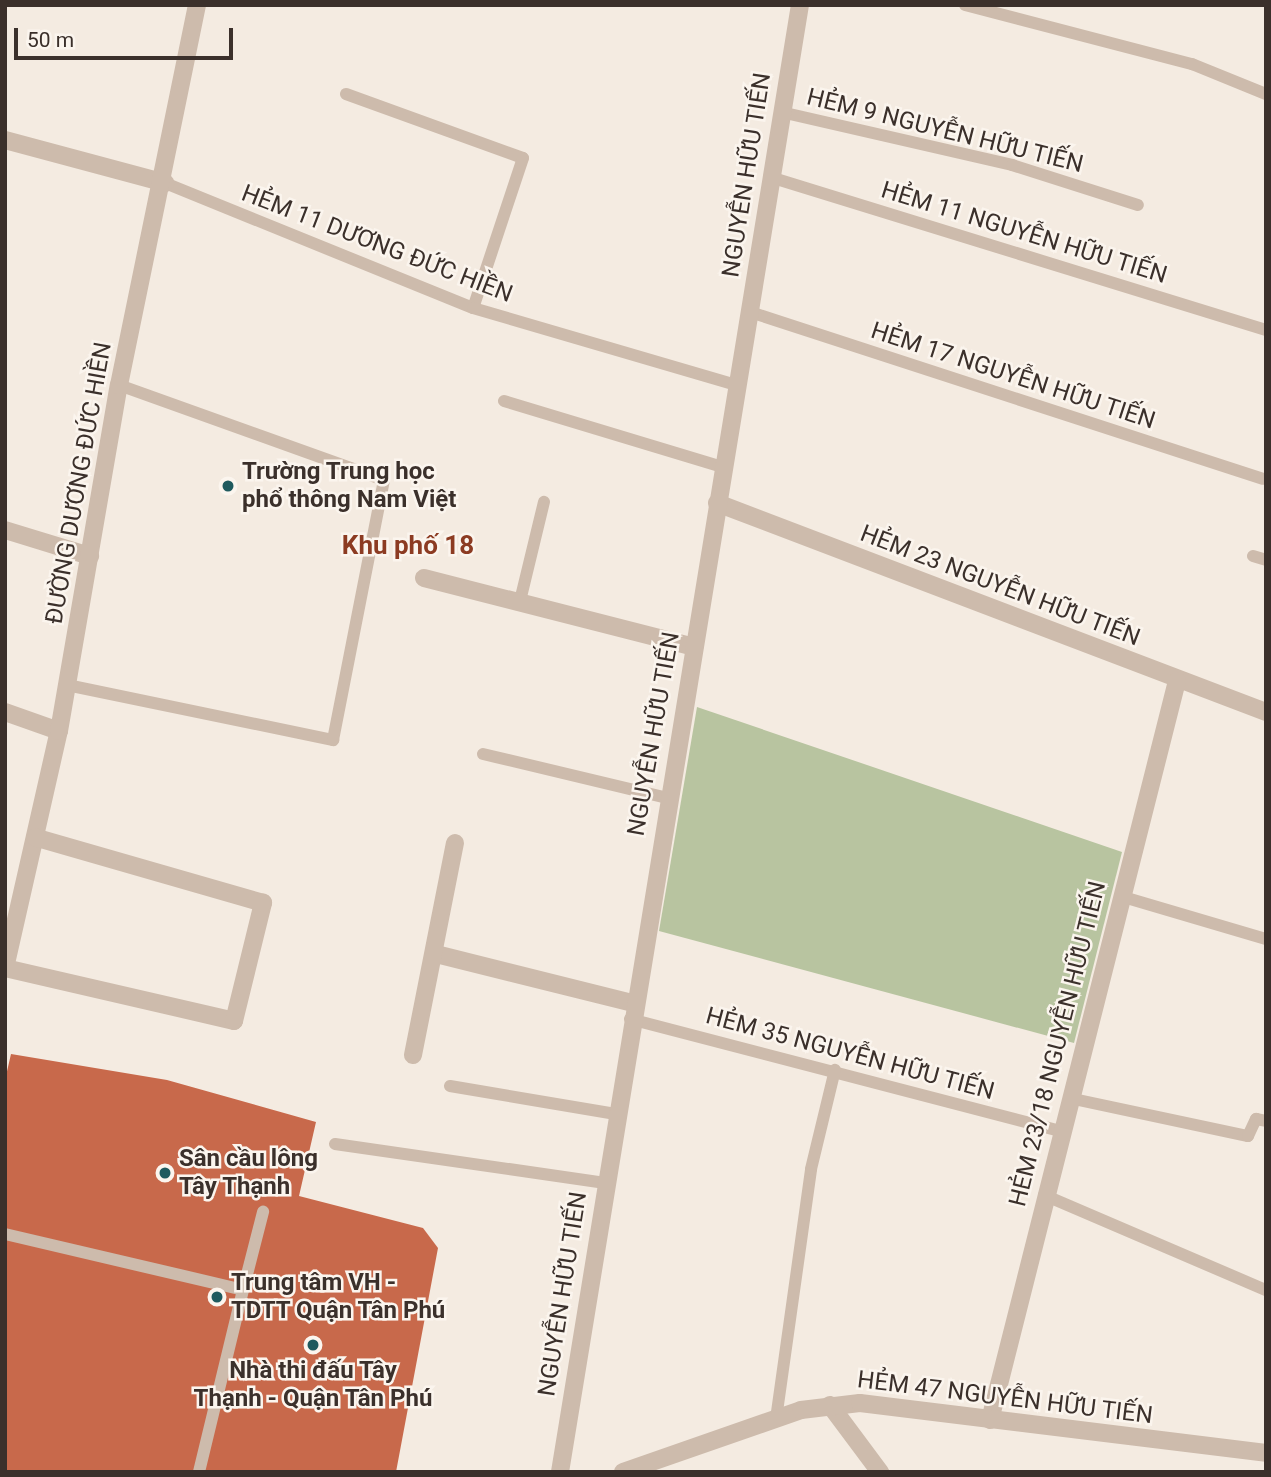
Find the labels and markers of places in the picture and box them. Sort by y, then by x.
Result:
place label: Trường Trung học phổ thông Nam Việt [242,458,456,514]
marker: Trường Trung học phổ thông Nam Việt [220,478,236,494]
place label: Sân cầu lông Tây Thạnh [179,1145,318,1201]
marker: Sân cầu lông Tây Thạnh [157,1165,173,1181]
place label: Trung tâm VH - TDTT Quận Tân Phú [231,1269,447,1325]
marker: Trung tâm VH - TDTT Quận Tân Phú [209,1289,225,1305]
marker: Nhà thi đấu Tây Thạnh - Quận Tân Phú [305,1337,321,1353]
place label: Nhà thi đấu Tây Thạnh - Quận Tân Phú [193,1357,433,1413]

